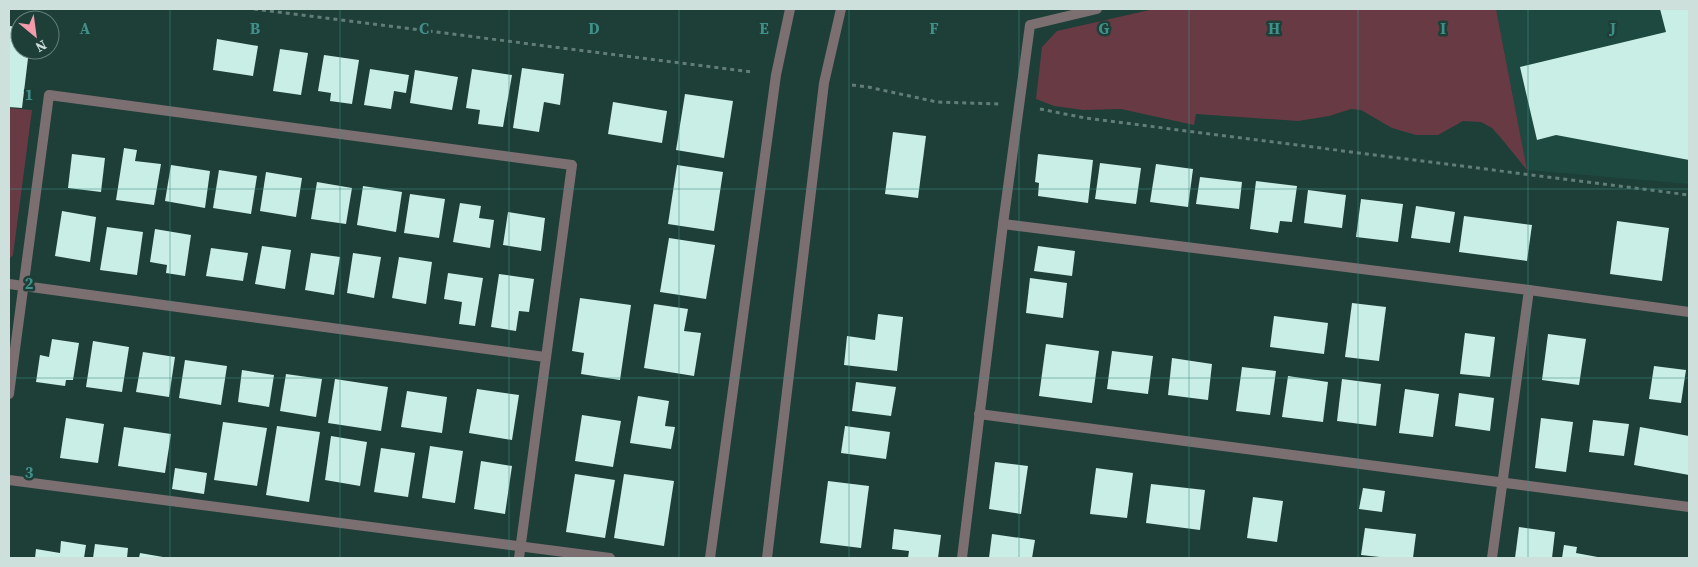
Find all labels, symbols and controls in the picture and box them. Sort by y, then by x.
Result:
north arrow [10,10,60,60]
text: A [80,17,91,39]
text: B [250,17,261,39]
text: C [419,17,429,39]
text: D [588,17,600,39]
text: E [759,17,769,39]
text: F [929,17,939,39]
text: G [1099,17,1110,39]
text: H [1268,17,1280,39]
text: I [1440,17,1446,39]
text: J [1609,17,1616,39]
text: N [32,35,51,58]
text: 1 [25,83,33,105]
text: 2 [25,272,34,294]
text: 3 [25,461,34,483]

